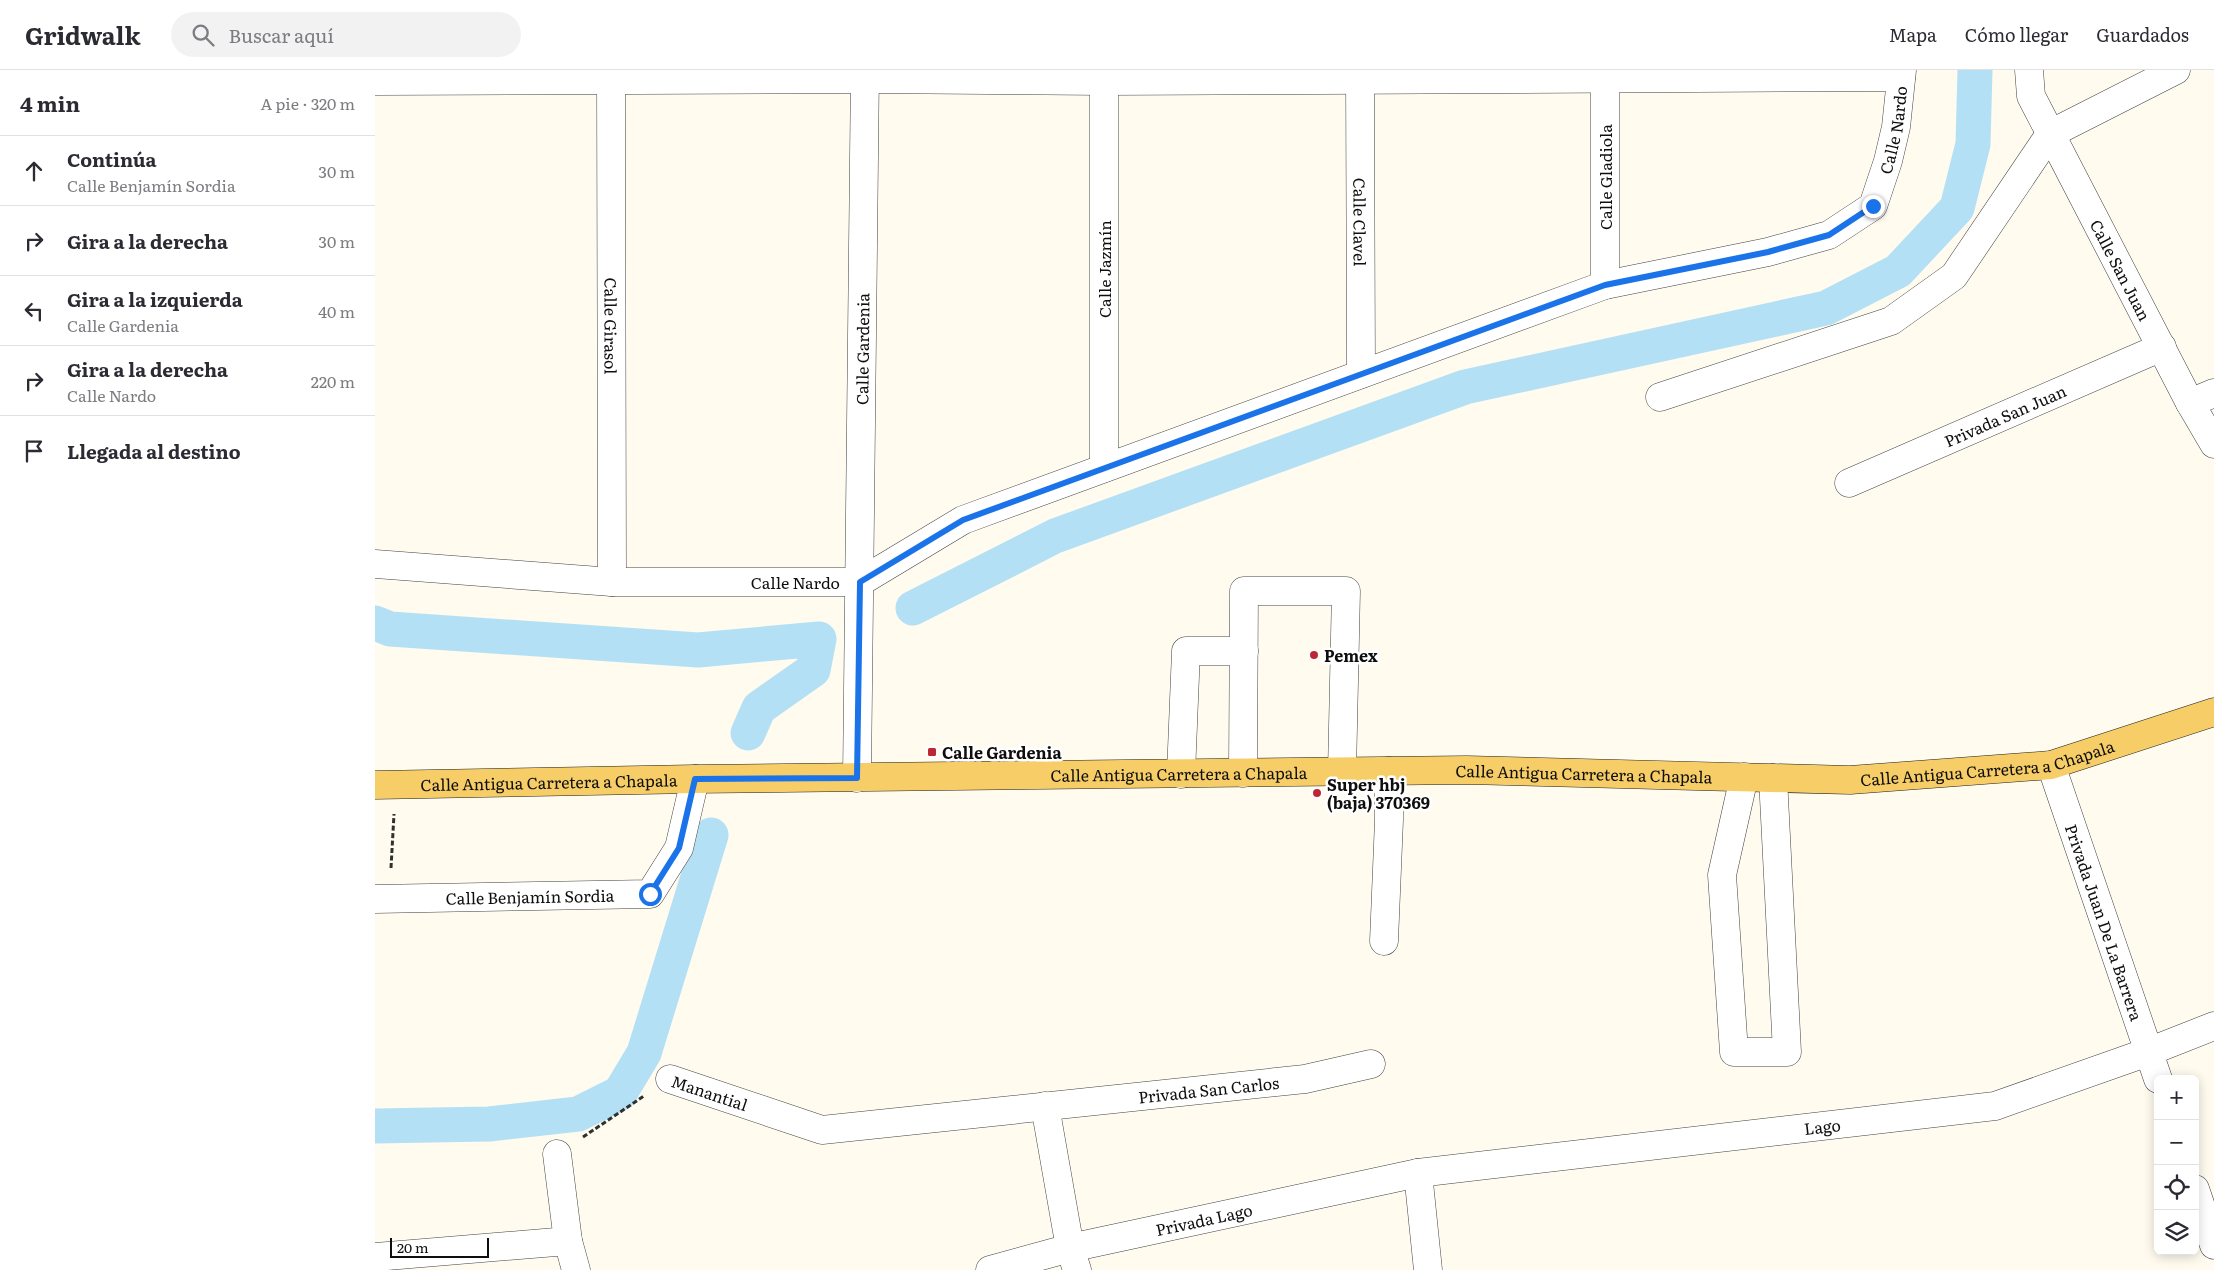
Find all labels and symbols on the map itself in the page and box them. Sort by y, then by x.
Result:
street label: Calle Nardo [1873,85,1912,177]
street label: Calle Gladiola [1593,124,1617,230]
street label: Calle Clavel [1348,178,1373,266]
route end [1862,195,1885,218]
street label: Calle San Juan [2085,215,2157,325]
street label: Calle Jazmín [1092,220,1116,318]
street label: Calle Girasol [599,278,624,374]
street label: Calle Gardenia [849,293,874,405]
street label: Privada San Juan [1940,378,2070,452]
street label: Calle Nardo [751,570,840,594]
place label: Pemex [1324,643,1378,667]
marker: Pemex [1308,649,1320,661]
street label: Calle Antigua Carretera a Chapala [1859,733,2118,791]
place label: Calle Gardenia [942,740,1062,764]
marker: Calle Gardenia [926,746,938,758]
street label: Calle Antigua Carretera a Chapala [1455,758,1713,788]
street label: Calle Antigua Carretera a Chapala [1050,760,1308,787]
street label: Calle Antigua Carretera a Chapala [420,767,678,796]
place label: Super hbj (baja) 370369 [1327,772,1430,814]
marker: Super hbj (baja) 370369 [1311,787,1323,799]
street label: Privada Juan De La Barrera [2060,821,2149,1024]
street label: Calle Benjamín Sordia [445,883,615,910]
route start [639,883,662,906]
street label: Manantial [668,1068,751,1116]
street label: Privada San Carlos [1137,1070,1280,1109]
street label: Lago [1803,1112,1842,1140]
street label: Privada Lago [1153,1197,1255,1241]
scale bar [390,1235,489,1258]

